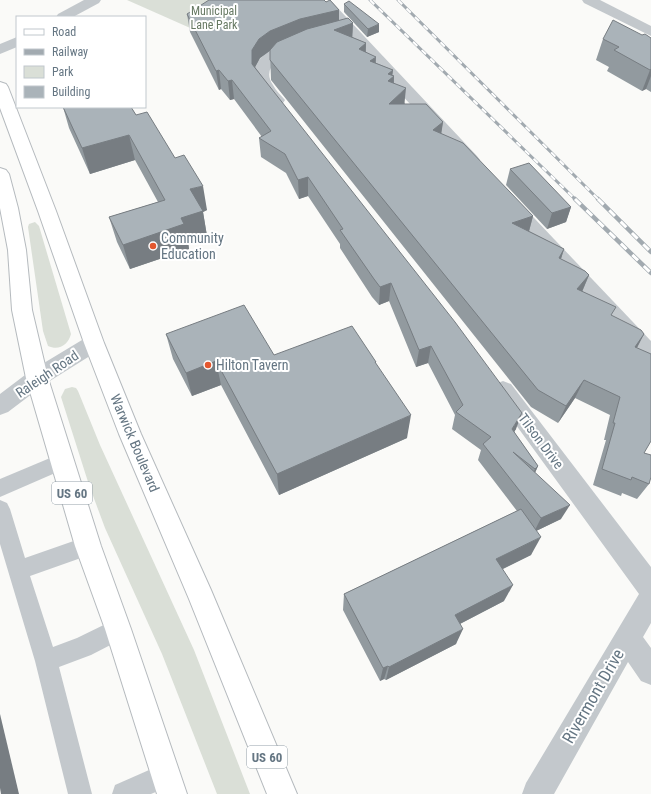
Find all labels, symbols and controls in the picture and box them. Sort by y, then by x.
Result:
park label: Municipal Lane Park [190,4,238,32]
legend [16,16,146,108]
text: Road [52,25,76,39]
text: Railway [52,45,88,59]
text: Park [52,65,74,79]
text: Building [52,85,90,99]
place label: Community Education [161,230,224,262]
marker: Community Education [148,241,158,251]
street label: Raleigh Road [13,347,81,401]
place label: Hilton Tavern [216,357,289,373]
marker: Hilton Tavern [203,360,213,370]
street label: Warwick Boulevard [107,392,163,494]
street label: Tilson Drive [515,410,567,472]
road number: US 60 [52,482,92,504]
street label: Rivermont Drive [558,645,628,747]
road number: US 60 [247,746,287,768]

